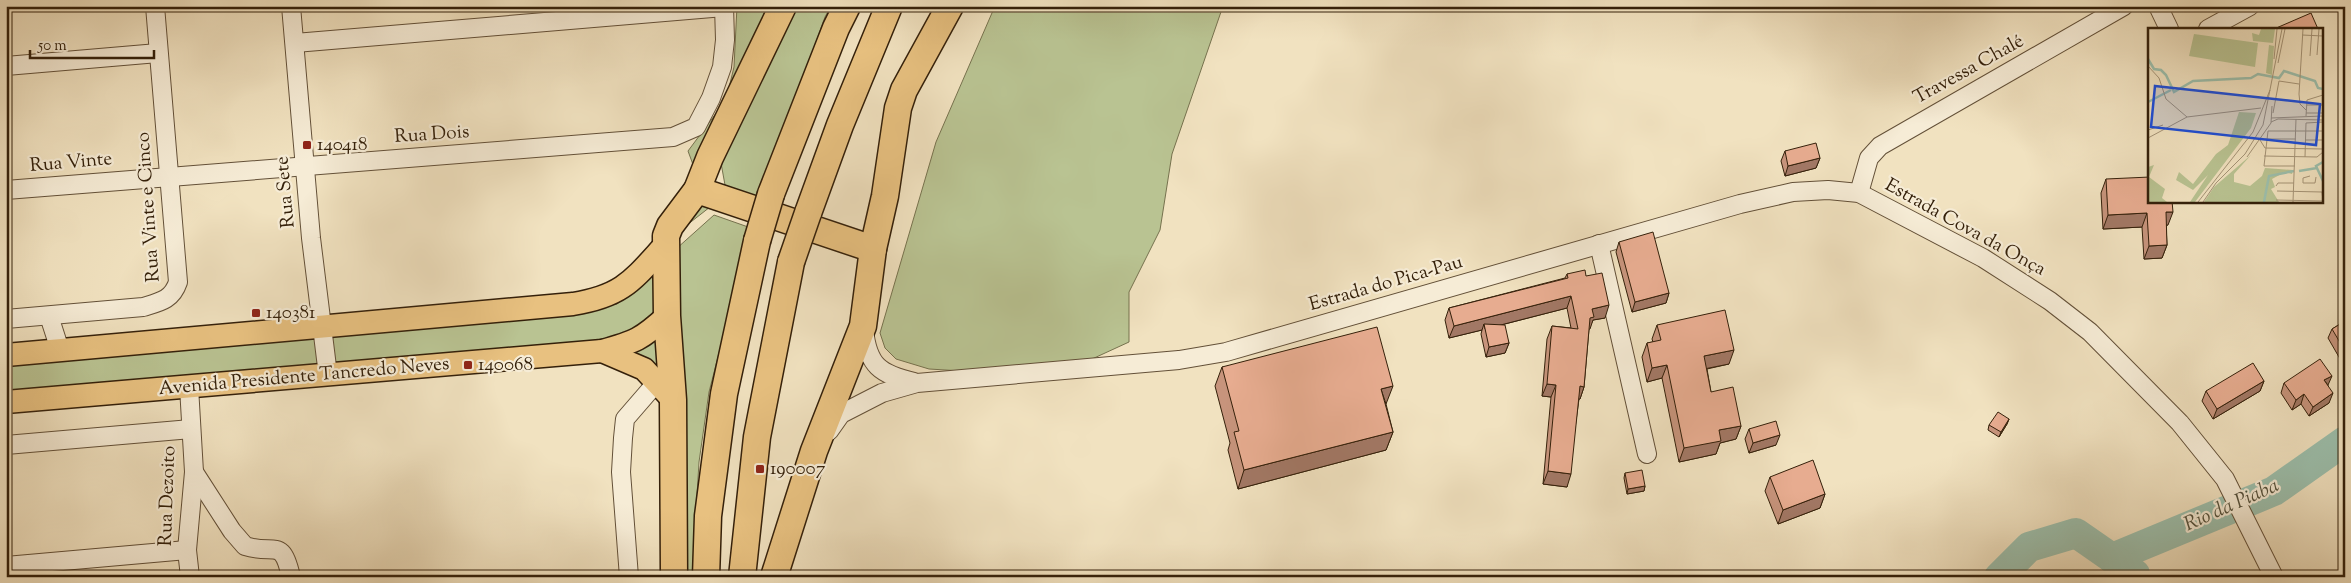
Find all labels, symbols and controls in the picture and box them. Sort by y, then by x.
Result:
scale bar [30,28,154,60]
street label: Travessa Chalé [1909,28,2029,112]
inset map [2148,28,2324,202]
text: 50 m [37,36,67,57]
street label: Rua Dois [394,119,470,151]
street label: Rua Vinte e Cinco [130,131,168,283]
place label: 140418 [317,132,368,159]
marker: 140418 [301,139,313,151]
street label: Rua Vinte [29,146,114,180]
street label: Rua Sete [269,155,303,229]
street label: Estrada Cova da Onça [1880,173,2051,284]
street label: Estrada do Pica-Pau [1306,249,1466,319]
place label: 140381 [266,300,316,327]
marker: 140381 [250,307,262,319]
street label: Avenida Presidente Tancredo Neves [157,351,451,403]
place label: 140068 [478,352,533,379]
marker: 140068 [462,359,474,371]
street label: Rua Dezoito [153,445,183,547]
place label: 190007 [770,456,826,483]
marker: 190007 [754,463,766,475]
water label: Rio da Piaba [2180,472,2284,540]

